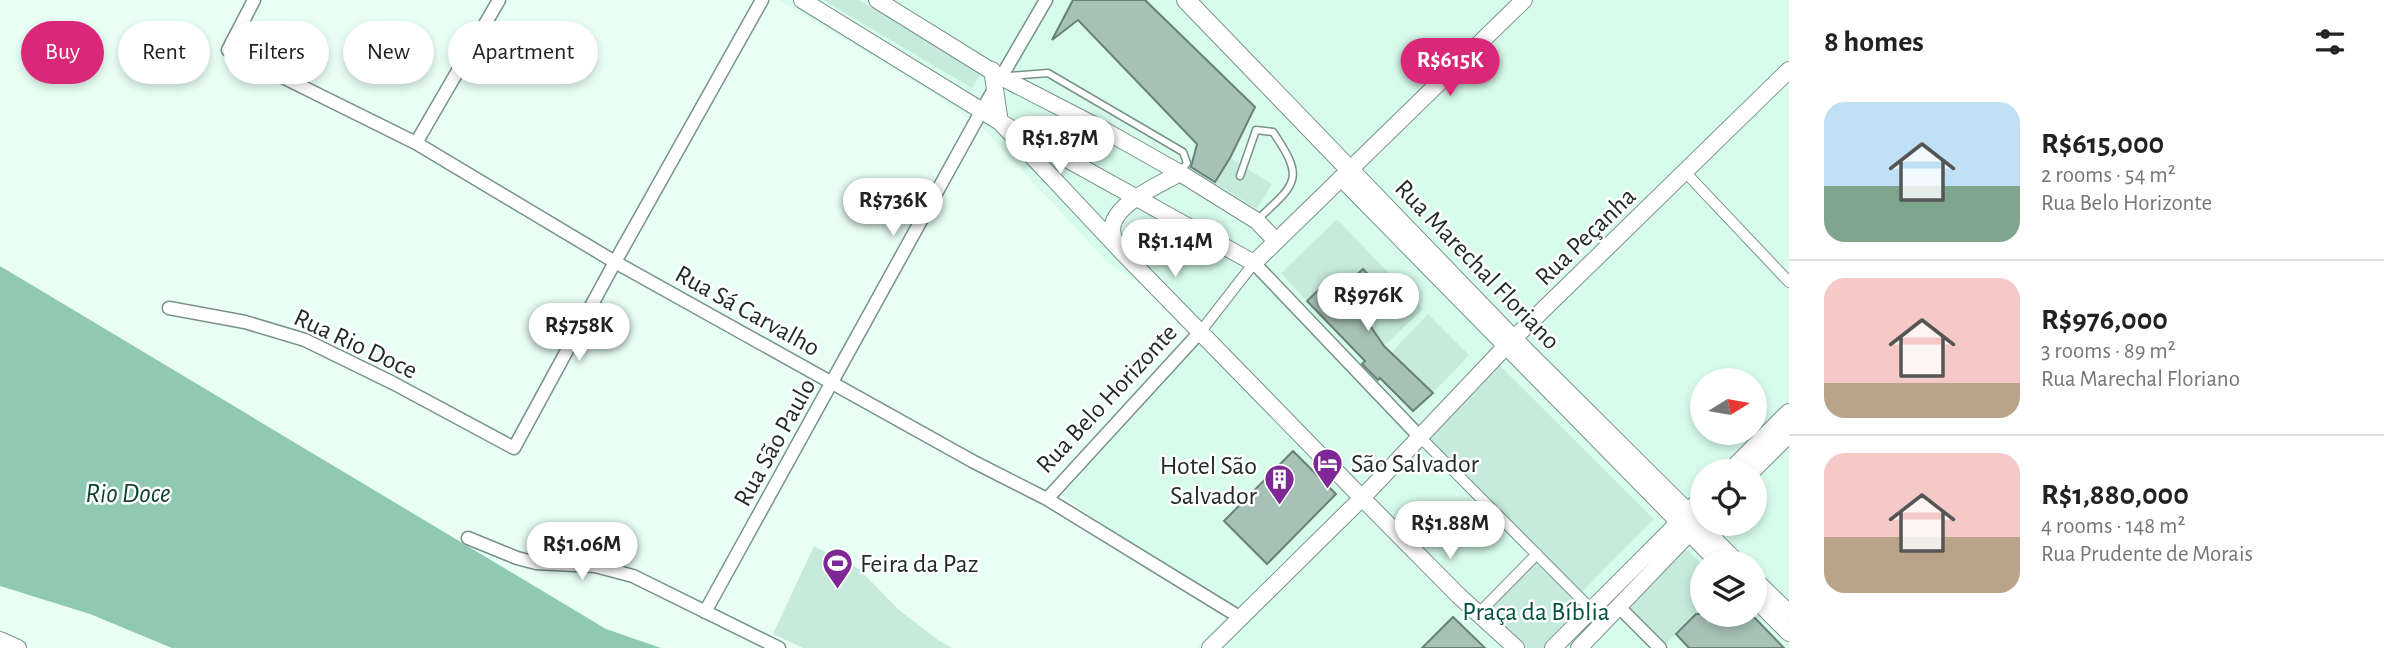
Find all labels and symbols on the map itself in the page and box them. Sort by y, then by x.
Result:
pin: R$615K [1393,38,1507,98]
pin: R$1.87M [995,116,1125,176]
street label: Rua Marechal Floriano [1390,175,1565,355]
pin: R$736K [836,178,950,238]
street label: Rua Peçanha [1531,183,1641,291]
pin: R$1.14M [1110,219,1240,279]
street label: Rua Sá Carvalho [671,261,824,361]
pin: R$976K [1311,274,1425,333]
street label: Rua Rio Doce [290,304,421,384]
pin: R$758K [522,304,636,363]
street label: Rua Belo Horizonte [1031,319,1182,478]
north arrow [1690,368,1768,444]
street label: Rua São Paulo [729,374,821,511]
hotel icon: São Salvador [1311,446,1345,490]
place label: São Salvador [1351,451,1479,477]
place label: Hotel São Salvador [1160,453,1258,509]
building icon: Hotel São Salvador [1263,463,1297,507]
water label: Rio Doce [85,480,171,508]
pin: R$1.88M [1385,502,1515,561]
pin: R$1.06M [517,522,647,582]
sports icon: Feira da Paz [820,546,854,590]
place label: Feira da Paz [860,551,978,577]
park label: Praça da Bíblia [1462,599,1610,625]

